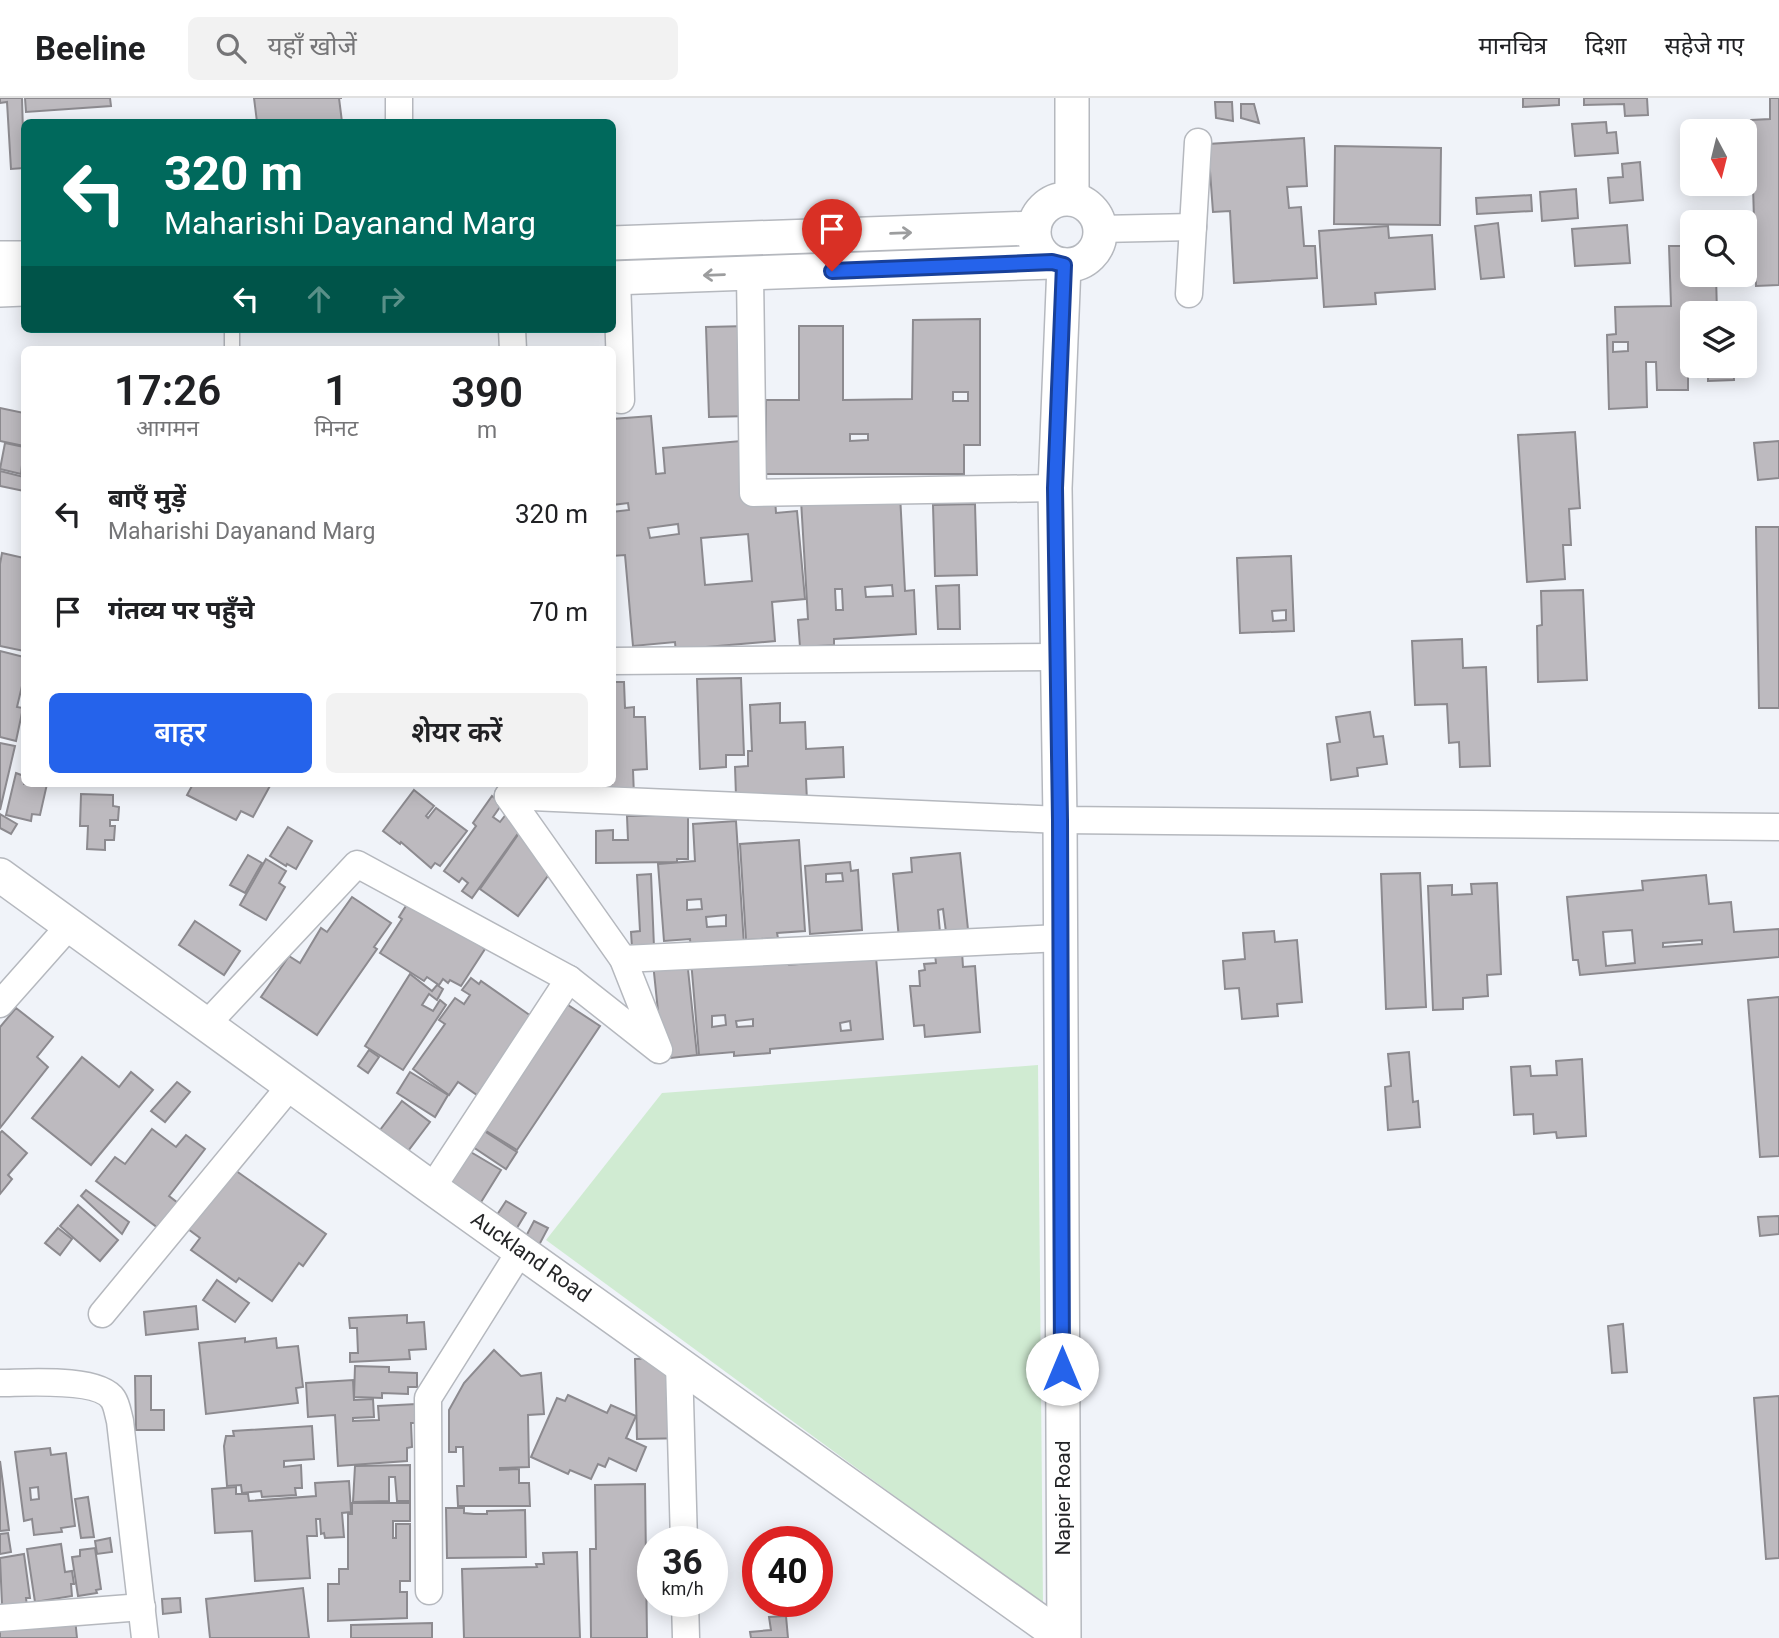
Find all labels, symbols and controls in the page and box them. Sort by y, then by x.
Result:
search box [188,17,678,80]
text: Beeline [35,29,146,68]
icon: search [212,29,250,67]
text: यहाँ खोजें [268,31,357,61]
text: मानचित्र [1478,32,1547,60]
text: दिशा [1585,32,1626,60]
text: सहेजे गए [1664,32,1744,60]
north arrow [1680,119,1757,196]
map controls [1680,119,1757,378]
text: 320 m [164,145,303,202]
icon: left [49,147,140,238]
pin [802,199,862,271]
text: Maharishi Dayanand Marg [164,204,536,242]
icon: arrive [813,210,851,248]
button: search [1680,210,1757,287]
one-way arrow [889,226,912,239]
one-way arrow [703,269,726,282]
icon: left [227,280,265,318]
icon: ahead [300,280,338,318]
icon: right [373,280,411,318]
button: layers [1680,301,1757,378]
text: 17:26 [114,366,221,415]
text: 1 [324,366,348,415]
text: 390 [451,368,523,417]
text: आगमन [136,415,199,442]
text: मिनट [314,415,358,442]
text: m [477,417,497,444]
text: बाएँ मुड़ें [108,483,186,513]
icon: left [49,495,87,533]
text: 320 m [515,499,588,529]
text: Maharishi Dayanand Marg [108,518,375,545]
icon: arrive [49,593,87,631]
text: गंतव्य पर पहुँचे [108,595,255,625]
text: 70 m [530,597,588,627]
button: बाहर [49,693,312,773]
button: शेयर करें [326,693,588,773]
street label: Auckland Road [467,1207,595,1307]
position arrow [1025,1332,1099,1406]
street label: Napier Road [1051,1441,1075,1555]
speed limit sign: 40 [742,1526,833,1617]
text: 36 [662,1542,703,1583]
text: km/h [661,1578,704,1599]

